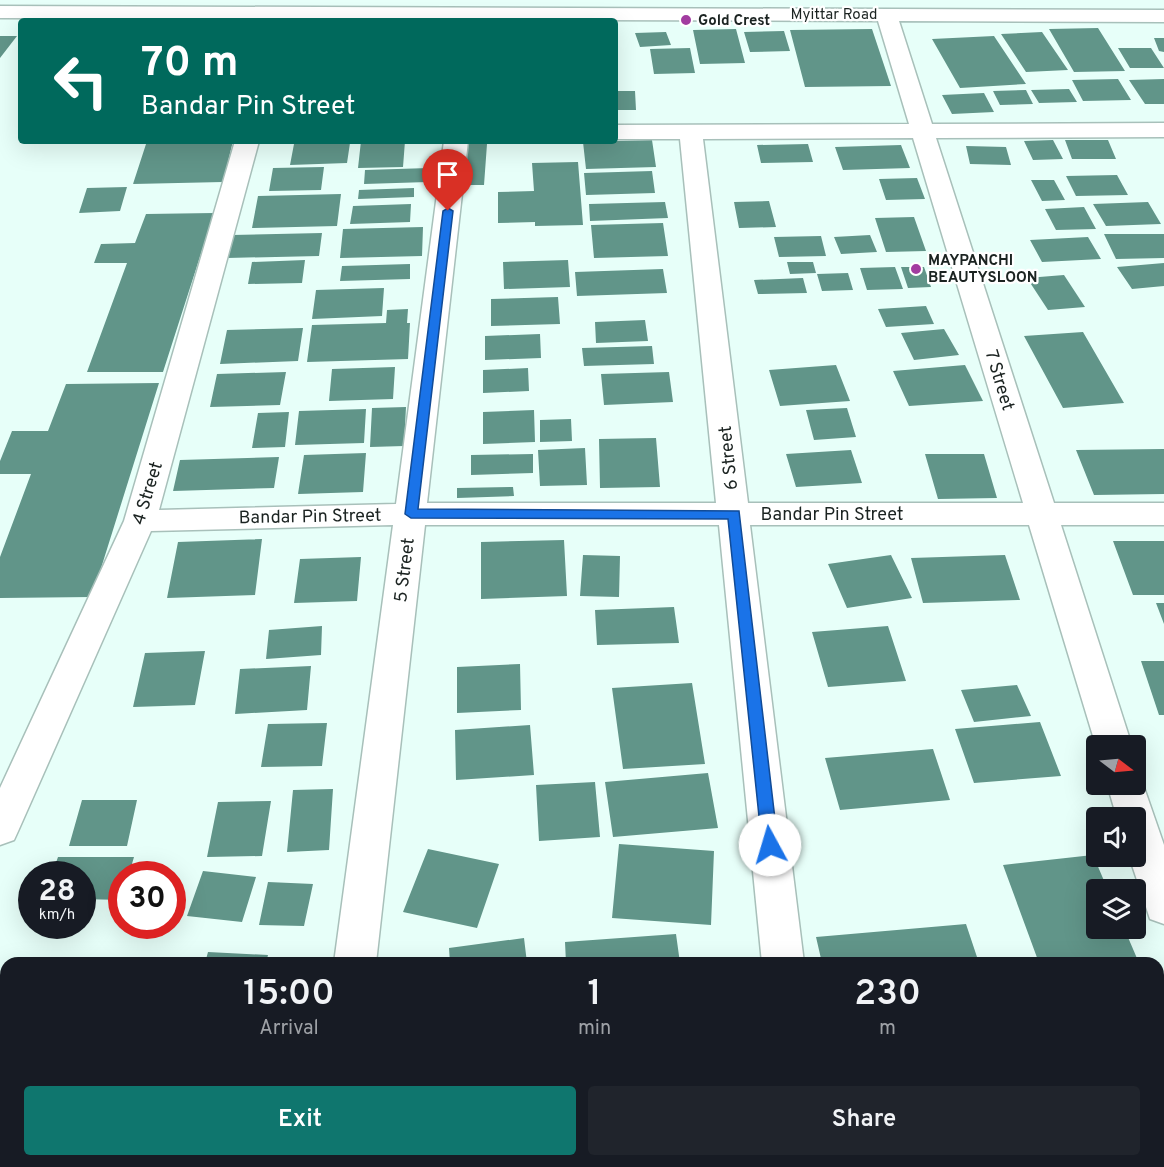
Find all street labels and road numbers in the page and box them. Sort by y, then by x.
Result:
street label: Myittar Road [791,6,877,25]
street label: 7 Street [978,347,1019,414]
street label: 6 Street [715,425,744,491]
street label: 4 Street [128,459,169,528]
street label: Bandar Pin Street [761,504,903,527]
street label: Bandar Pin Street [238,505,382,530]
street label: 5 Street [390,537,421,604]

